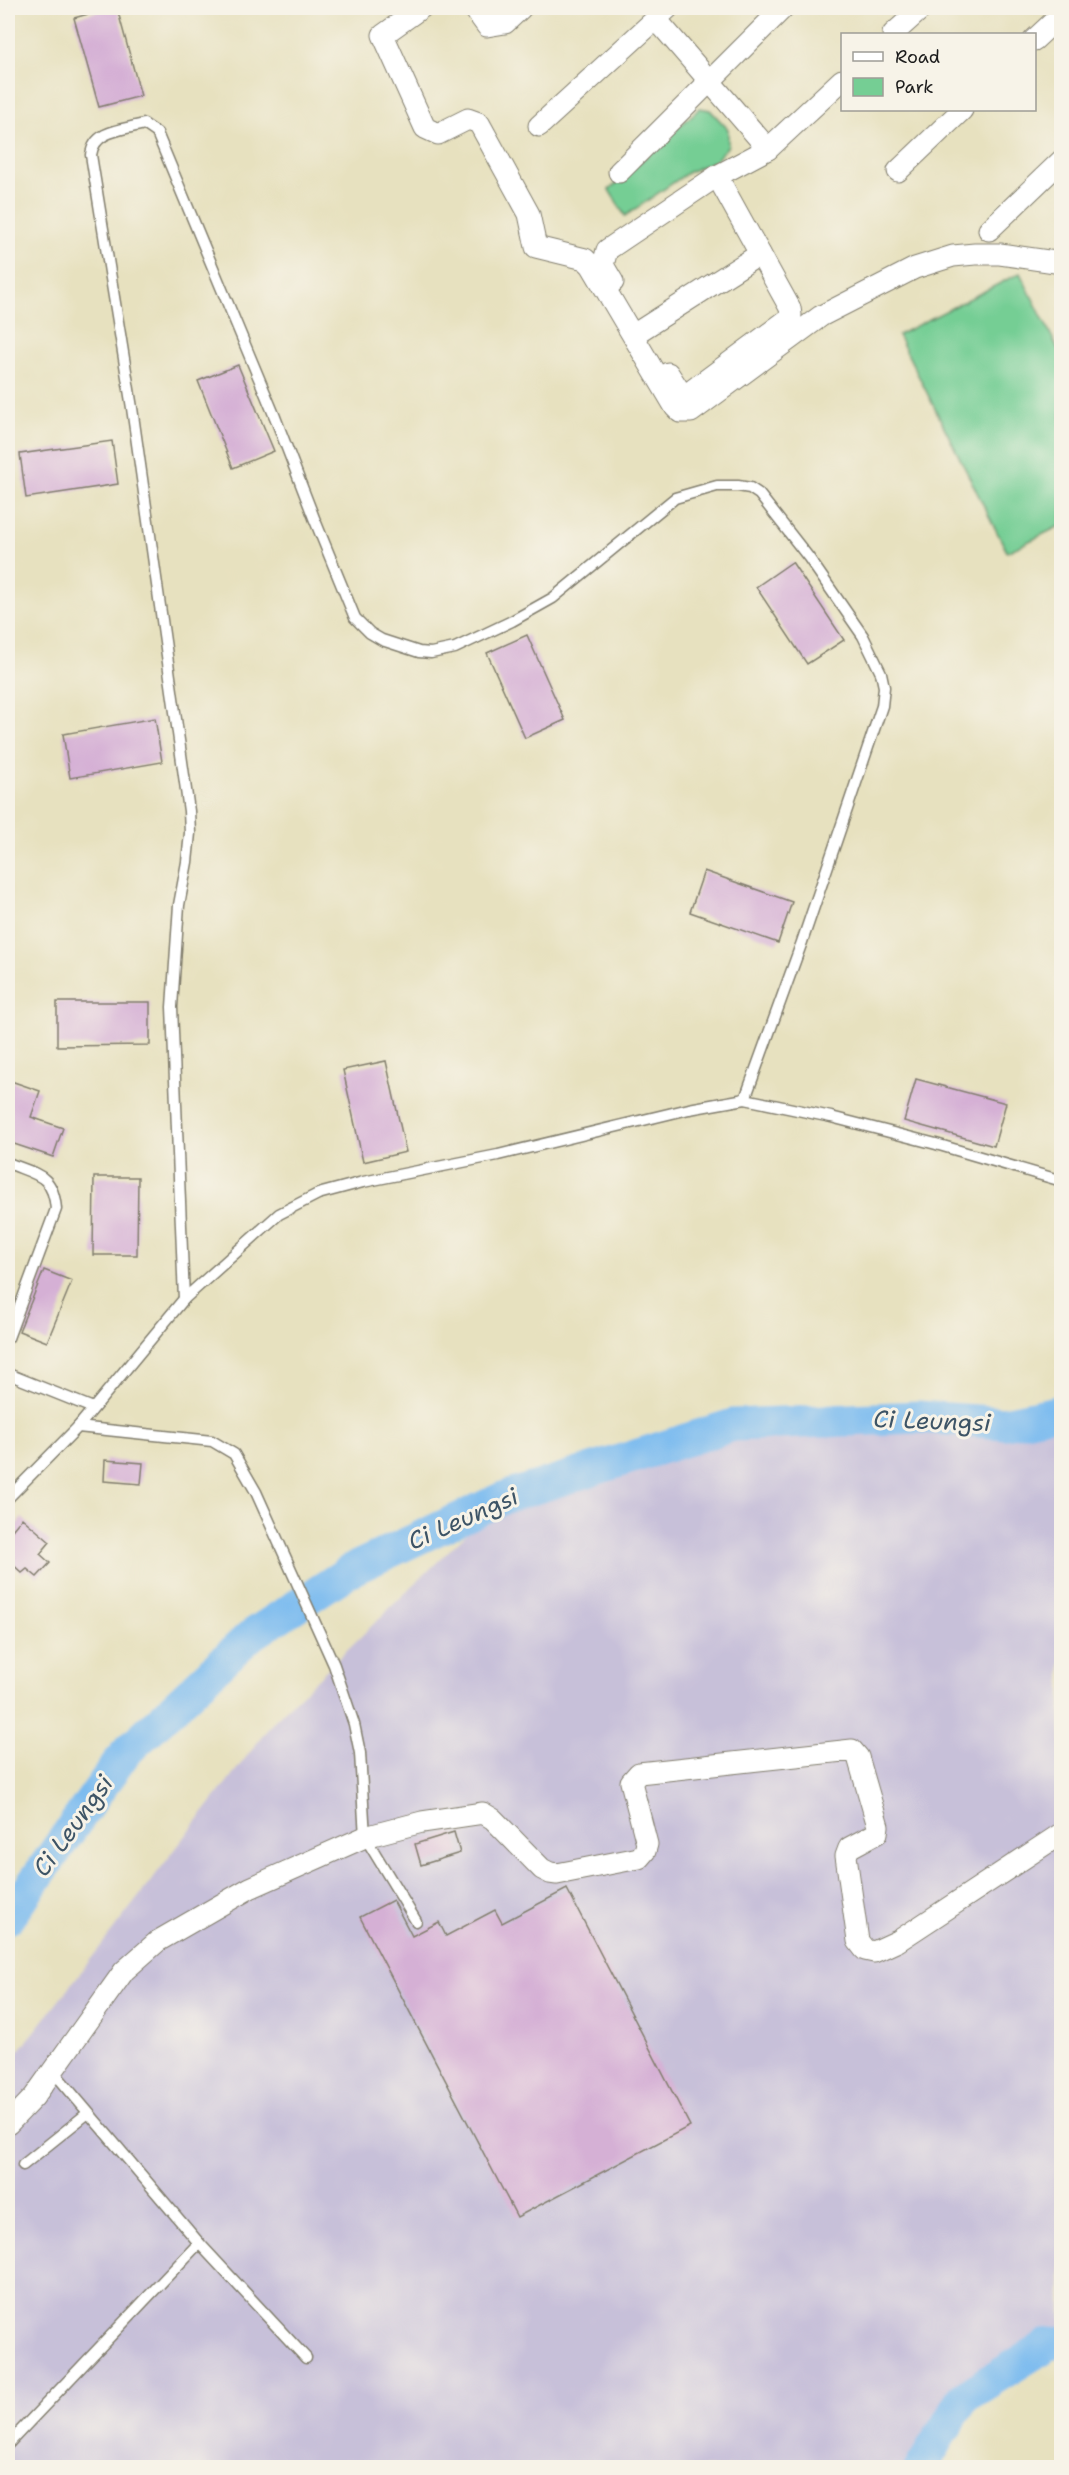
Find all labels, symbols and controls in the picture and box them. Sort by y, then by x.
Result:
legend [841,33,1036,111]
text: Road [895,45,940,69]
text: Park [895,75,934,99]
water label: Ci Leungsi [873,1403,993,1439]
water label: Ci Leungsi [403,1480,524,1558]
water label: Ci Leungsi [25,1768,121,1883]

